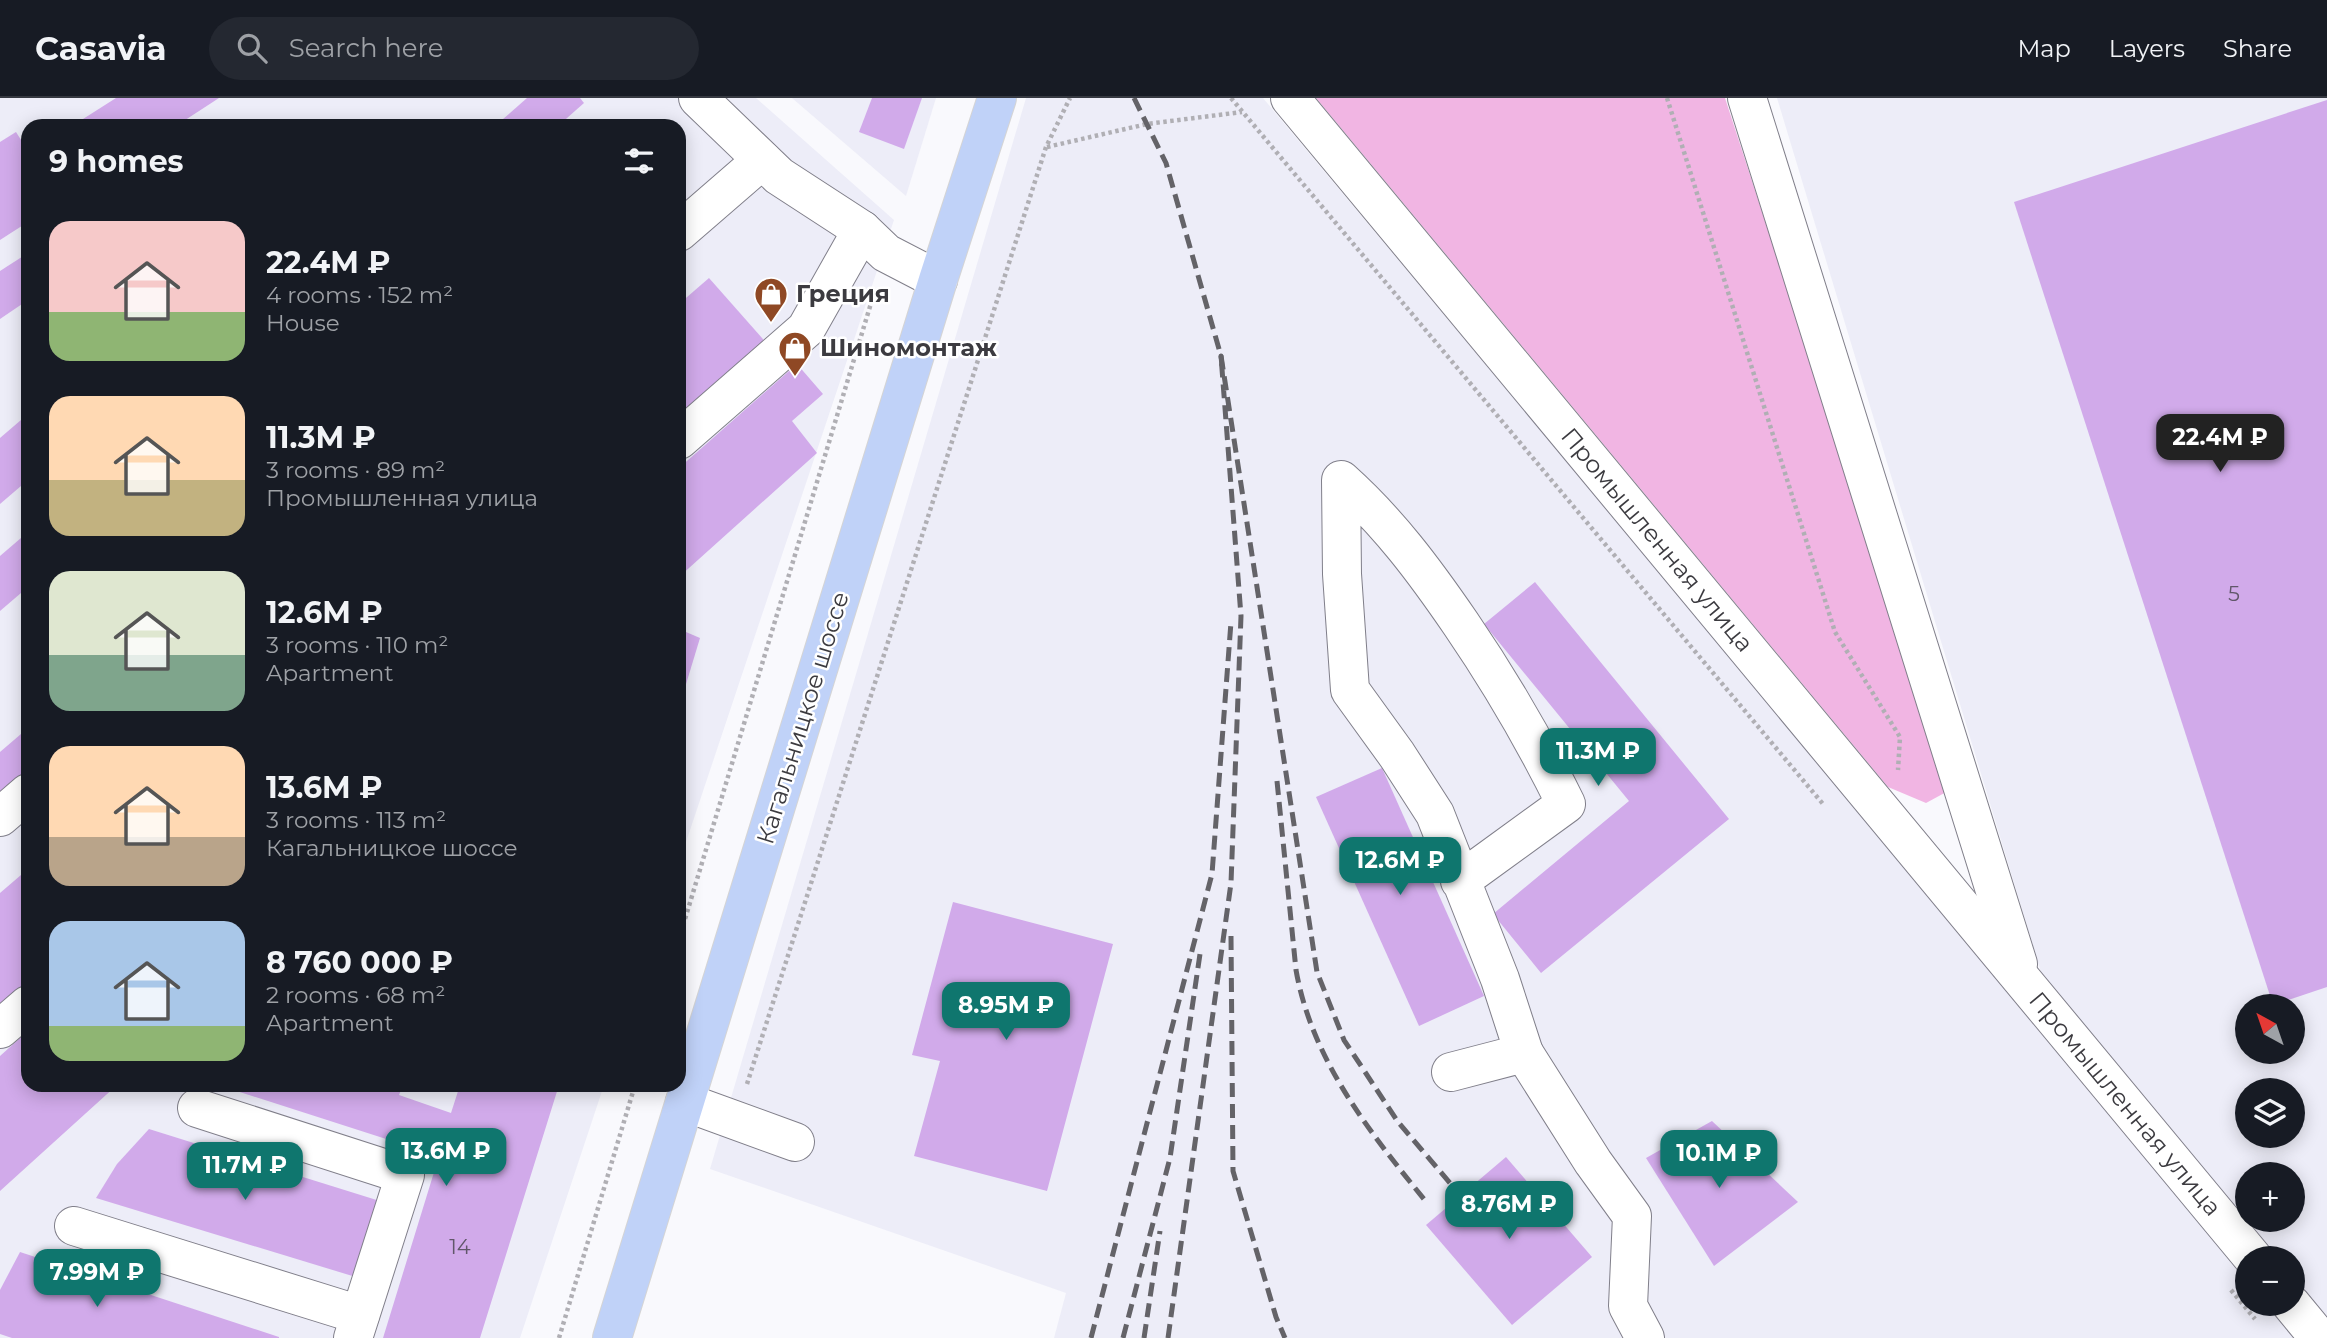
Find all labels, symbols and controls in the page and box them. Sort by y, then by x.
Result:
search box [209,17,699,80]
text: Casavia [35,28,167,68]
icon: search [233,29,271,67]
text: Search here [289,32,443,64]
text: Map [2017,34,2071,63]
text: Layers [2109,34,2185,63]
text: Share [2223,34,2292,63]
icon: filters [620,142,658,180]
text: 9 homes [49,143,184,180]
text: 22.4M ₽ [266,244,391,281]
icon: home [105,249,189,333]
shop icon: Греция [752,275,790,324]
place label: Греция [796,279,890,308]
text: 4 rooms · 152 m² [266,281,453,309]
text: House [266,309,340,337]
shop icon: Шиномонтаж [776,329,814,378]
place label: Шиномонтаж [820,333,997,362]
pin: 22.4M ₽ [2155,414,2285,474]
text: 11.3M ₽ [266,419,376,456]
street label: Промышленная улица [1555,422,1760,658]
text: 22.4M ₽ [2172,423,2268,451]
icon: home [105,424,189,508]
text: 3 rooms · 89 m² [266,456,445,484]
text: Промышленная улица [266,484,538,512]
house number: 5 [2228,581,2240,606]
street label: Кагальницкое шоссе [750,588,855,848]
text: 12.6M ₽ [266,594,383,631]
icon: home [105,599,189,683]
text: 3 rooms · 110 m² [266,631,448,659]
text: Apartment [266,659,394,687]
pin: 11.3M ₽ [1533,728,1663,788]
text: 11.3M ₽ [1556,737,1640,765]
text: 13.6M ₽ [266,769,383,806]
icon: home [105,774,189,858]
text: 3 rooms · 113 m² [266,806,446,834]
text: Кагальницкое шоссе [266,834,518,862]
pin: 12.6M ₽ [1335,838,1465,897]
text: 12.6M ₽ [1355,846,1445,874]
text: 8 760 000 ₽ [266,944,453,981]
icon: home [105,949,189,1033]
text: 2 rooms · 68 m² [266,981,445,1009]
pin: 8.95M ₽ [941,982,1071,1042]
street label: Промышленная улица [2023,986,2228,1222]
text: 8.95M ₽ [958,991,1054,1019]
north arrow [2235,994,2305,1064]
map controls [2235,994,2305,1316]
text: Apartment [266,1009,394,1037]
button: layers [2235,1078,2305,1148]
pin: 13.6M ₽ [381,1128,511,1188]
pin: 10.1M ₽ [1654,1130,1784,1190]
text: 13.6M ₽ [401,1137,491,1165]
text: 10.1M ₽ [1676,1139,1762,1167]
pin: 11.7M ₽ [180,1142,310,1202]
text: 11.7M ₽ [203,1151,287,1179]
button: + [2235,1162,2305,1232]
pin: 8.76M ₽ [1444,1182,1574,1241]
text: 8.76M ₽ [1461,1190,1557,1218]
house number: 14 [449,1234,471,1259]
button: − [2235,1246,2305,1316]
pin: 7.99M ₽ [32,1250,162,1309]
text: 7.99M ₽ [50,1258,144,1286]

